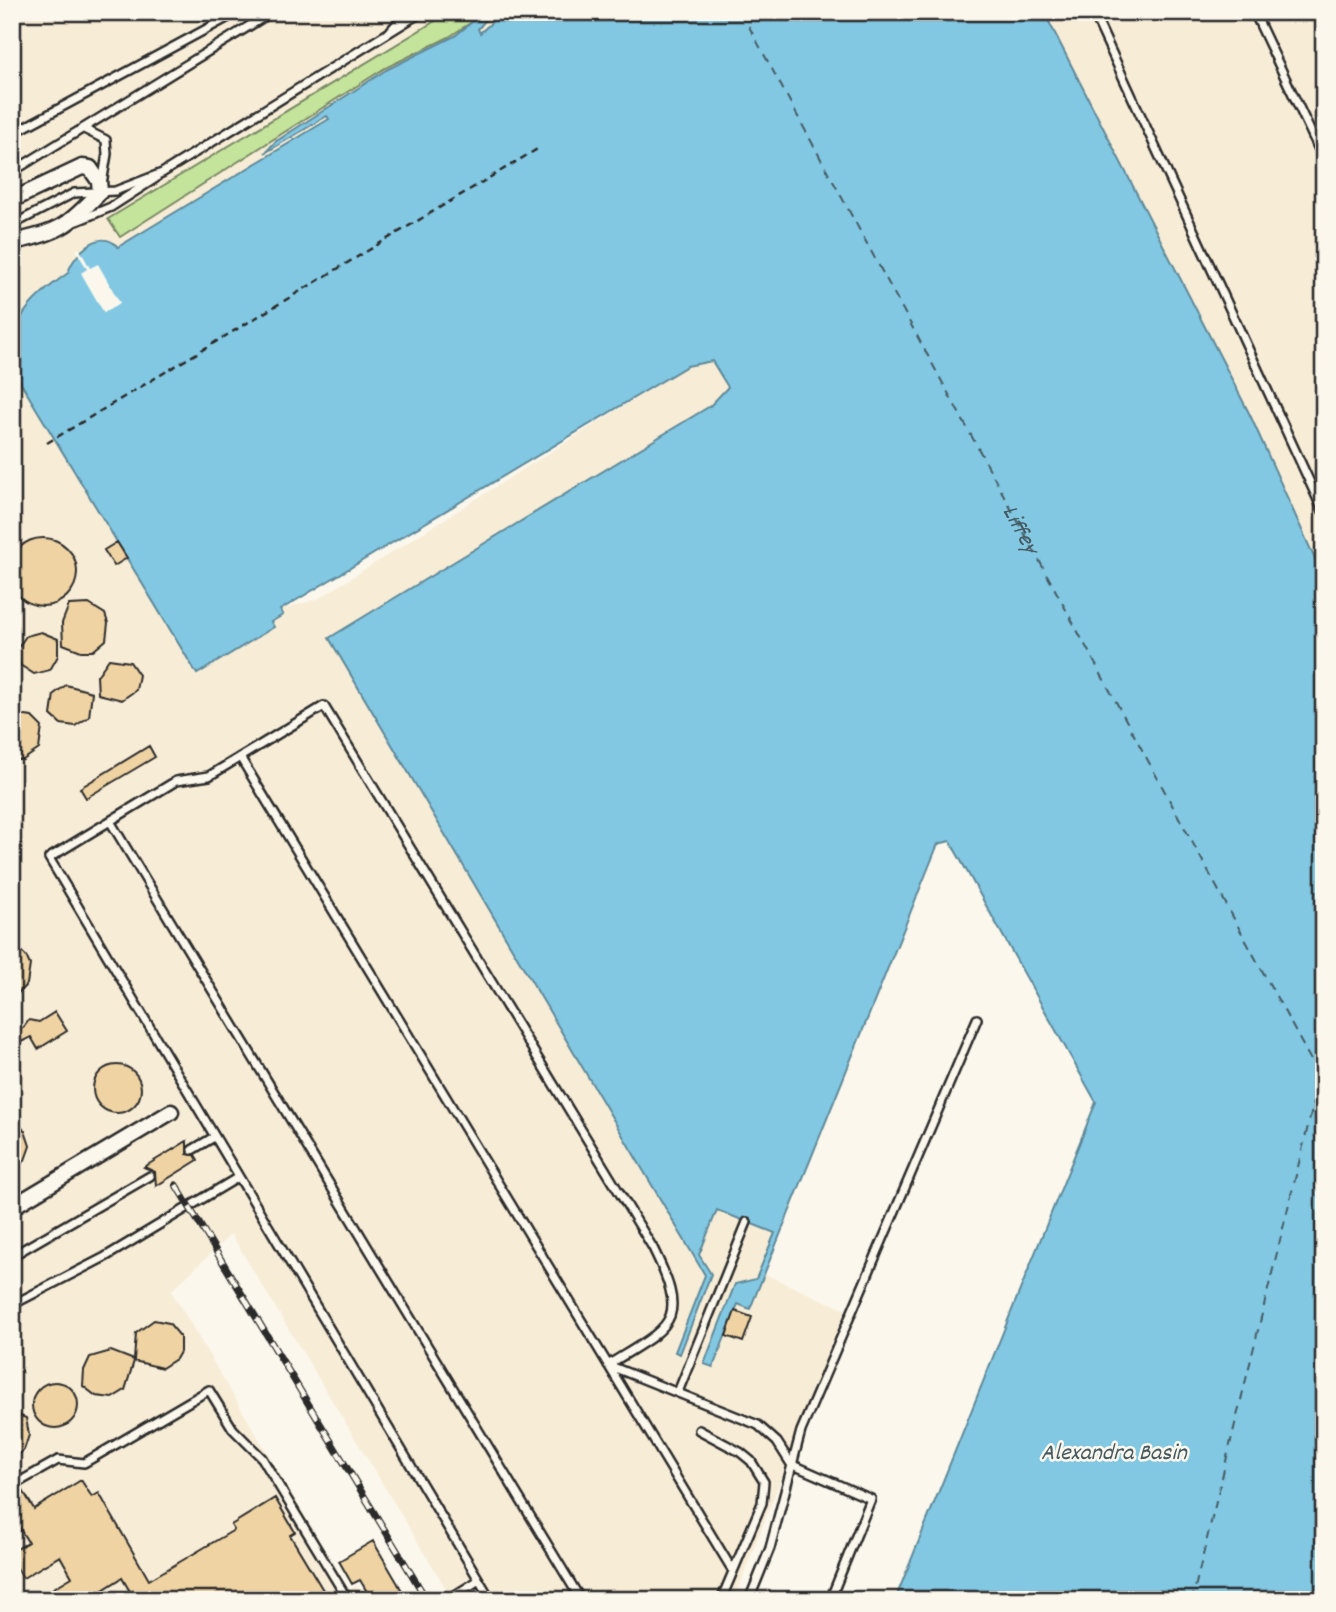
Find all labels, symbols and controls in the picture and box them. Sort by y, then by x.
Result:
water label: Liffey [992,500,1048,563]
water label: Alexandra Basin [1041,1437,1188,1471]

